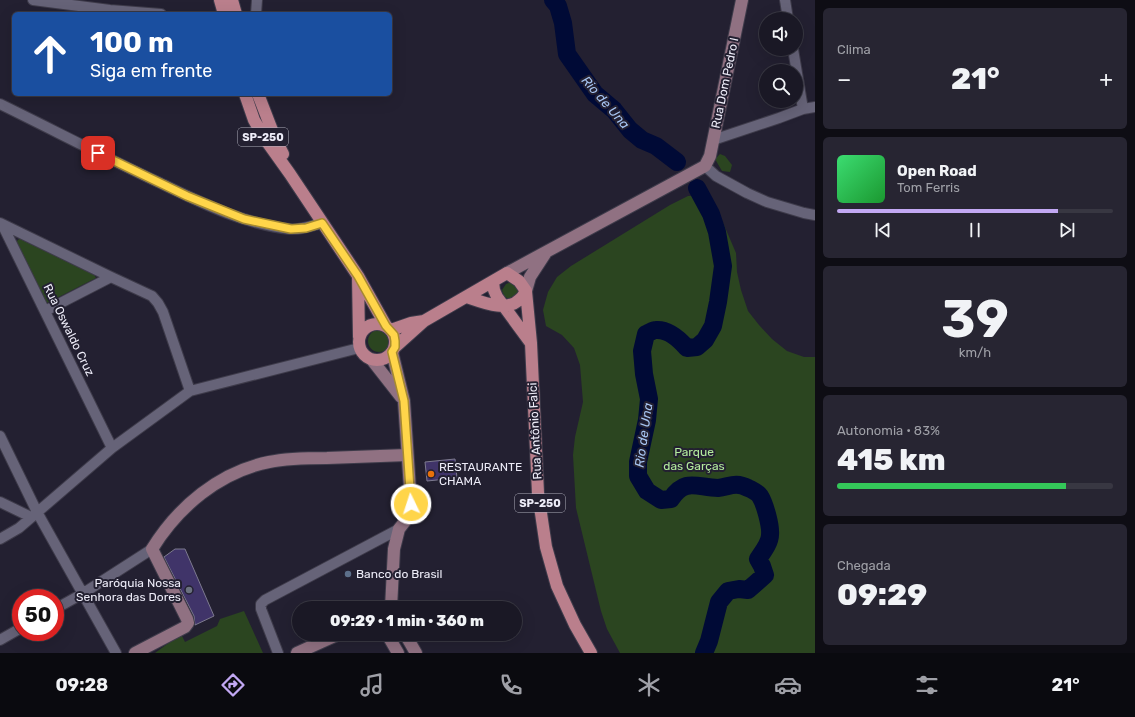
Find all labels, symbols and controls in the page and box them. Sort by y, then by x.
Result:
map controls [759,12,803,108]
button: sound [759,12,803,56]
text: 100 m [90,26,174,59]
icon: ahead [24,28,76,80]
street label: Rua Dom Pedro I [709,36,741,130]
text: Clima [837,42,871,57]
text: Siga em frente [90,60,212,82]
text: 21° [951,61,1000,97]
button: search [759,64,803,108]
text: − [837,66,851,93]
text: + [1099,66,1113,93]
water label: Rio de Una [579,73,633,132]
road number: SP-250 [238,128,288,146]
pin [81,136,115,170]
icon: arrive [87,142,109,164]
text: Open Road [897,162,977,180]
text: Tom Ferris [897,180,960,195]
icon: previous [872,219,894,241]
icon: pause [964,219,986,241]
icon: next [1056,219,1078,241]
street label: Rua Oswaldo Cruz [41,282,97,378]
text: 39 [941,288,1009,350]
text: km/h [959,345,991,360]
street label: Rua Antônio Falci [525,382,545,480]
water label: Rio de Una [632,401,656,468]
text: Autonomia · 83% [837,423,940,438]
text: 415 km [837,442,946,478]
park label: Parque das Garças [663,445,725,473]
place label: RESTAURANTE CHAMA [439,460,522,488]
marker: RESTAURANTE CHAMA [426,469,436,479]
position arrow [390,483,432,525]
road number: SP-250 [515,494,565,512]
text: Chegada [837,558,891,573]
place label: Banco do Brasil [356,567,442,581]
marker: Banco do Brasil [343,569,353,579]
place label: Paróquia Nossa Senhora das Dores [76,576,181,604]
text: 09:29 [837,577,927,613]
marker: Paróquia Nossa Senhora das Dores [184,585,194,595]
speed limit sign: 50 [12,589,64,641]
text: 09:29 · 1 min · 360 m [330,612,484,630]
icon: directions [219,671,247,699]
icon: music [358,671,386,699]
icon: phone [497,671,525,699]
icon: climate [635,671,663,699]
icon: car [774,671,802,699]
icon: filters [913,671,941,699]
text: 09:28 [55,674,108,696]
text: 21° [1052,674,1080,696]

